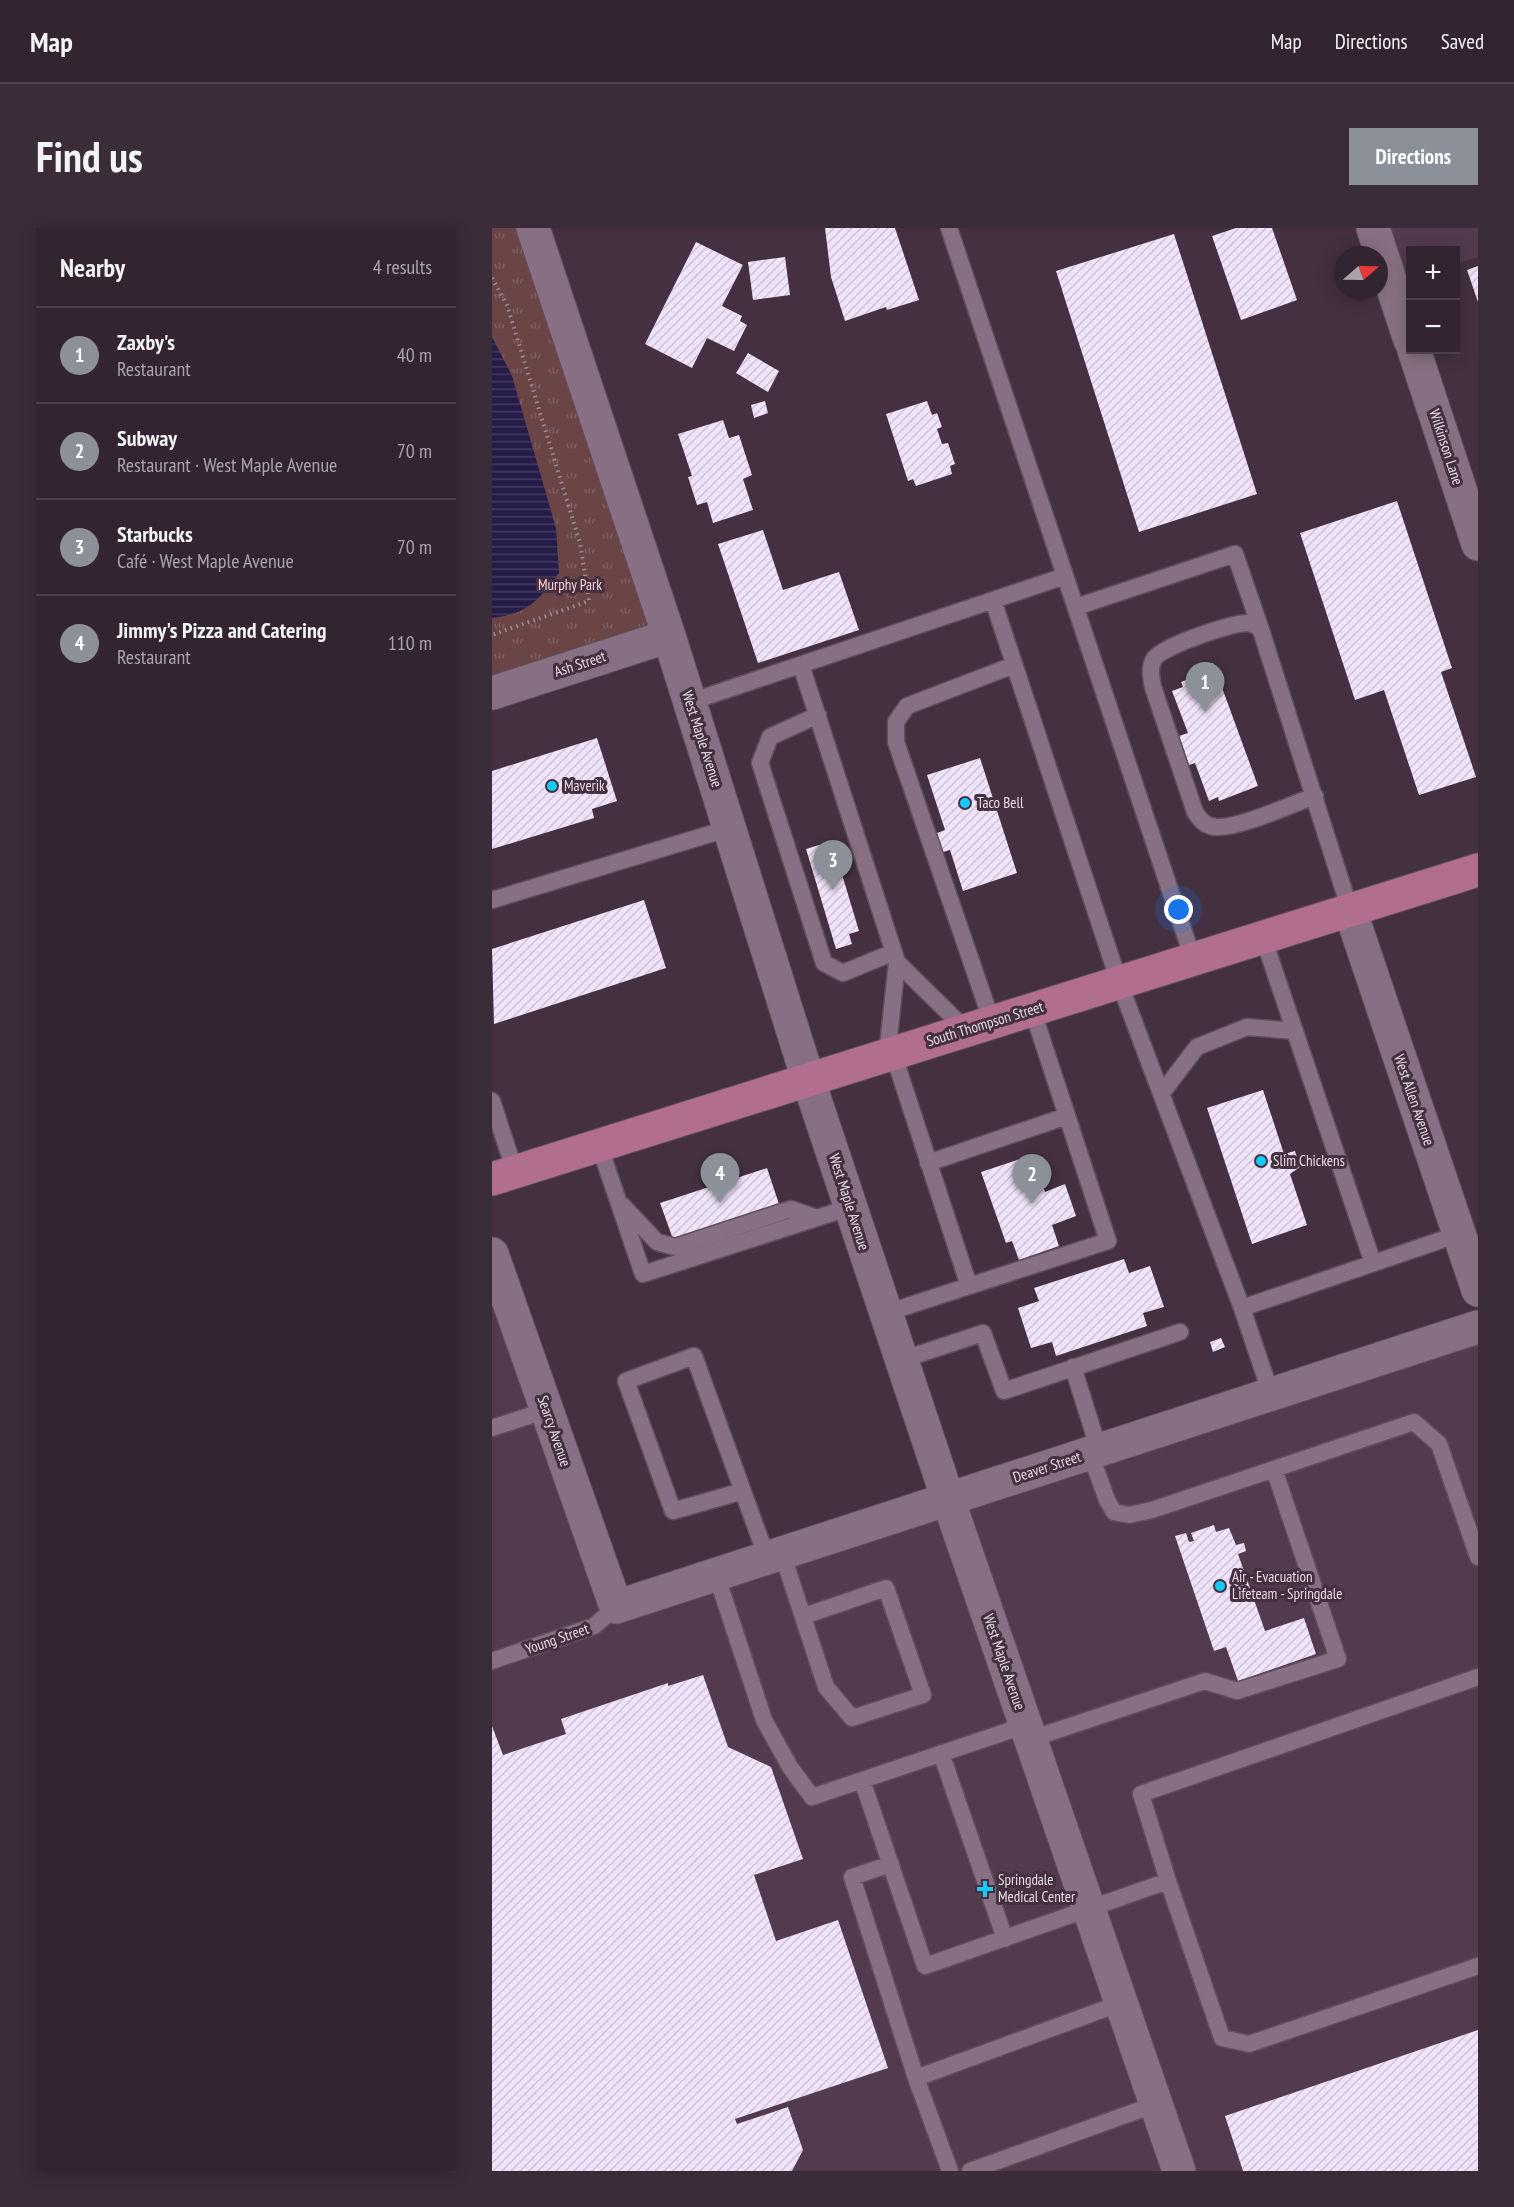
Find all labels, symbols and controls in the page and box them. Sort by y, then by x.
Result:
text: Map [30,23,73,60]
text: Map [1271,28,1302,55]
text: Directions [1335,28,1408,55]
text: Saved [1441,28,1484,55]
button: Directions [1349,128,1478,185]
text: Find us [36,129,143,184]
north arrow [1334,246,1388,300]
map controls [1406,246,1460,354]
button: + [1406,246,1460,300]
text: Nearby [60,251,125,284]
text: 4 results [373,254,432,280]
button: − [1406,300,1460,354]
text: Zaxby's [117,328,175,356]
text: 1 [75,342,84,368]
text: 40 m [397,342,432,368]
text: Restaurant [117,356,191,382]
street label: Wilkinson Lane [1425,407,1468,487]
text: Subway [117,424,177,452]
text: 2 [75,438,84,464]
text: 70 m [397,438,432,464]
text: Restaurant · West Maple Avenue [117,452,337,478]
text: Starbucks [117,520,193,548]
text: 3 [75,534,84,560]
text: 70 m [397,534,432,560]
text: Café · West Maple Avenue [117,548,294,574]
park label: Murphy Park [538,575,602,594]
text: Jimmy's Pizza and Catering [117,616,327,644]
text: 4 [75,630,84,656]
text: 110 m [388,630,432,656]
text: Restaurant [117,644,191,670]
street label: Ash Street [552,646,608,681]
pin: 1 [1186,662,1224,712]
street label: West Maple Avenue [678,688,727,790]
place label: Maverik [564,776,605,795]
marker: Maverik [545,779,559,793]
place label: Taco Bell [977,793,1024,812]
marker: Taco Bell [958,796,972,810]
pin: 3 [814,840,852,890]
your location [1164,895,1193,924]
street label: South Thompson Street [924,997,1046,1050]
street label: West Allen Avenue [1390,1052,1439,1148]
street label: West Maple Avenue [825,1151,874,1253]
place label: Slim Chickens [1273,1151,1345,1170]
pin: 4 [700,1154,740,1203]
pin: 2 [1012,1154,1052,1204]
marker: Slim Chickens [1254,1154,1268,1168]
street label: Searcy Avenue [533,1393,575,1469]
street label: Deaver Street [1010,1447,1083,1486]
place label: Air - Evacuation Lifeteam - Springdale [1232,1567,1343,1603]
marker: Air - Evacuation Lifeteam - Springdale [1213,1579,1227,1593]
street label: West Maple Avenue [979,1611,1030,1712]
street label: Young Street [523,1619,591,1658]
place label: Springdale Medical Center [998,1870,1076,1906]
marker: Springdale Medical Center [976,1880,994,1898]

